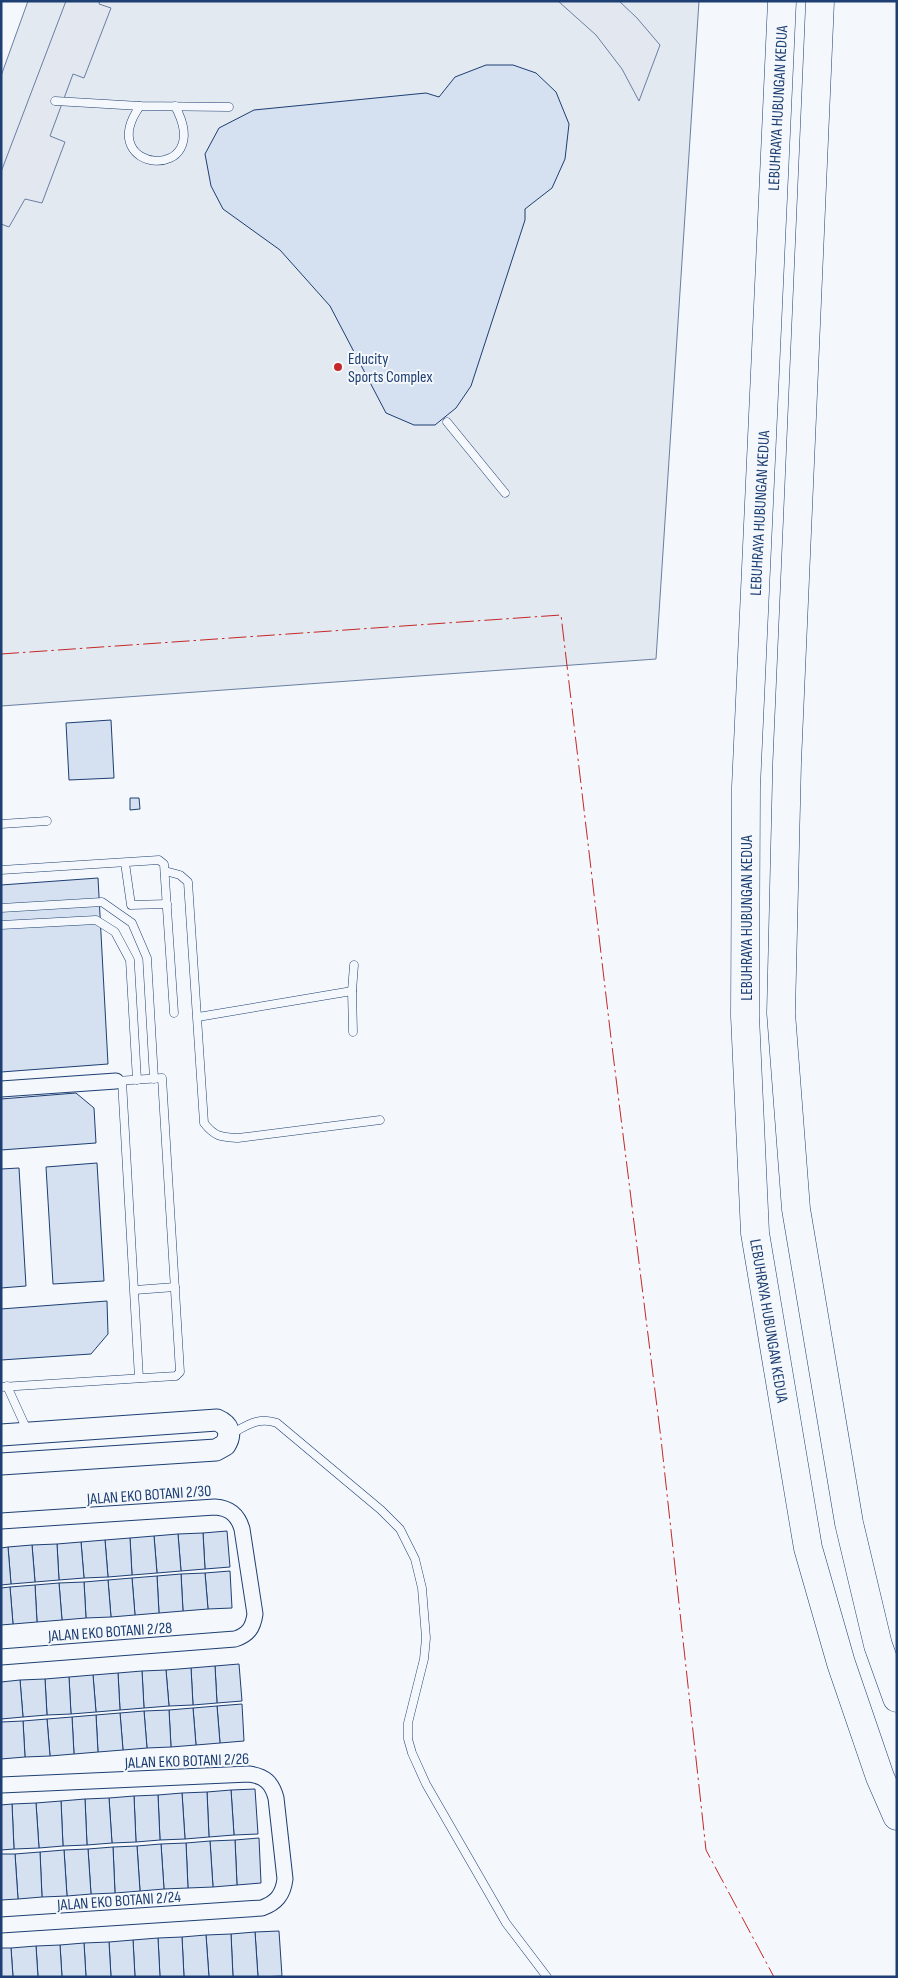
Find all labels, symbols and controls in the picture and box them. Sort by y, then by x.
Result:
street label: LEBUHRAYA HUBUNGAN KEDUA [765,25,792,191]
place label: Educity Sports Complex [348,350,432,387]
marker: Educity Sports Complex [332,361,344,373]
street label: LEBUHRAYA HUBUNGAN KEDUA [747,430,774,596]
street label: LEBUHRAYA HUBUNGAN KEDUA [738,835,757,1001]
street label: LEBUHRAYA HUBUNGAN KEDUA [745,1238,791,1404]
street label: JALAN EKO BOTANI 2/30 [85,1482,212,1509]
street label: JALAN EKO BOTANI 2/28 [46,1619,173,1646]
street label: JALAN EKO BOTANI 2/26 [124,1750,250,1773]
street label: JALAN EKO BOTANI 2/24 [56,1888,182,1915]

